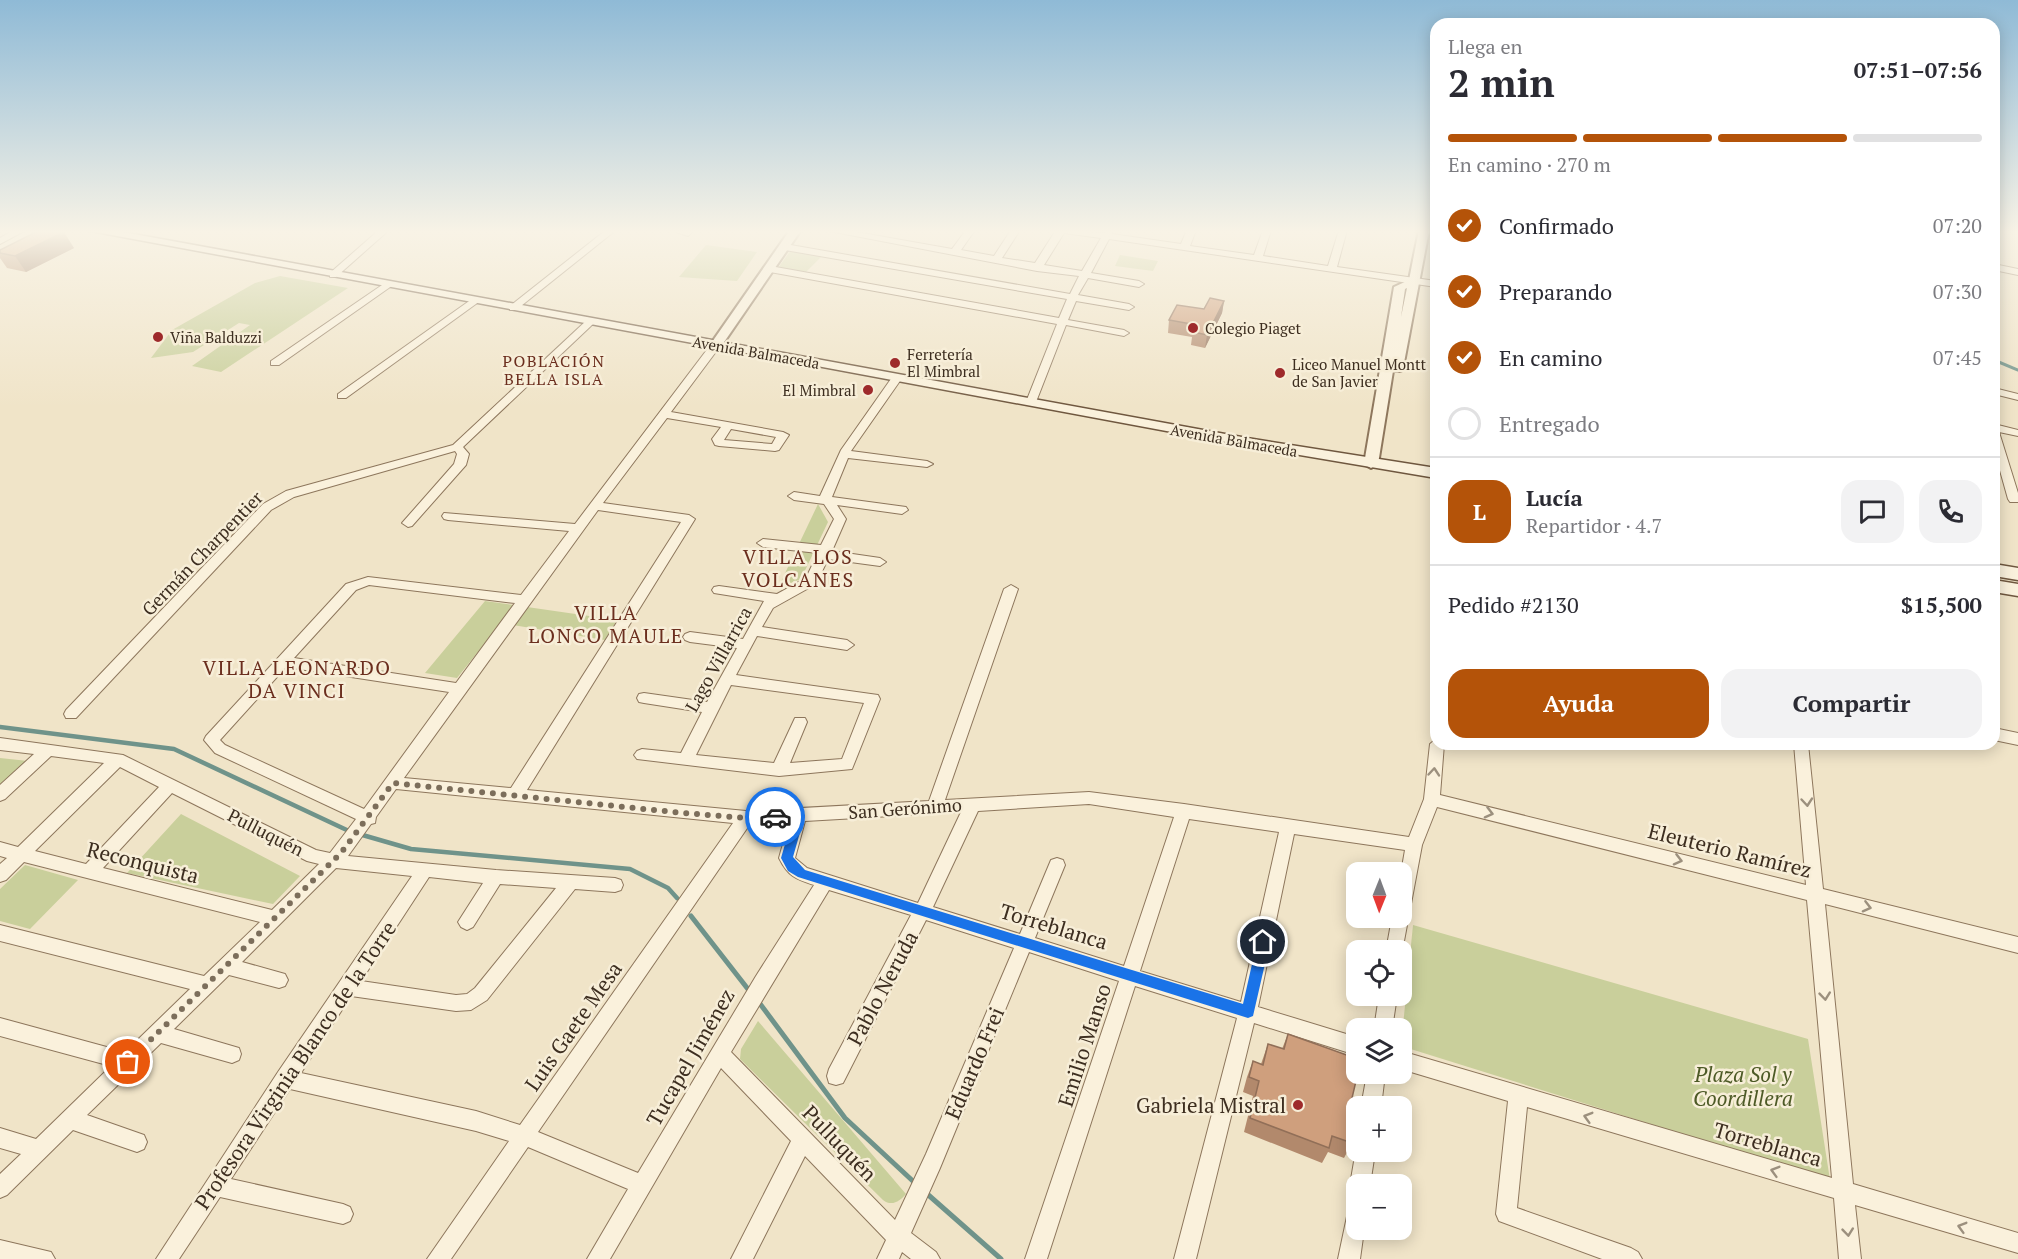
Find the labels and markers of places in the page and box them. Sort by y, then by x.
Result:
place label: Colegio Piaget [1205,318,1301,338]
marker: Colegio Piaget [1186,321,1200,335]
place label: Viña Balduzzi [170,327,262,347]
marker: Viña Balduzzi [151,330,165,344]
place label: Ferretería El Mimbral [907,344,980,381]
place label: Liceo Manuel Montt de San Javier [1292,354,1427,391]
marker: Ferretería El Mimbral [888,356,902,370]
marker: Liceo Manuel Montt de San Javier [1273,366,1287,380]
place label: El Mimbral [783,380,856,400]
marker: El Mimbral [861,383,875,397]
pin [1237,916,1288,967]
pin [102,1036,153,1087]
place label: Gabriela Mistral [1136,1091,1286,1119]
marker: Gabriela Mistral [1291,1098,1305,1112]

